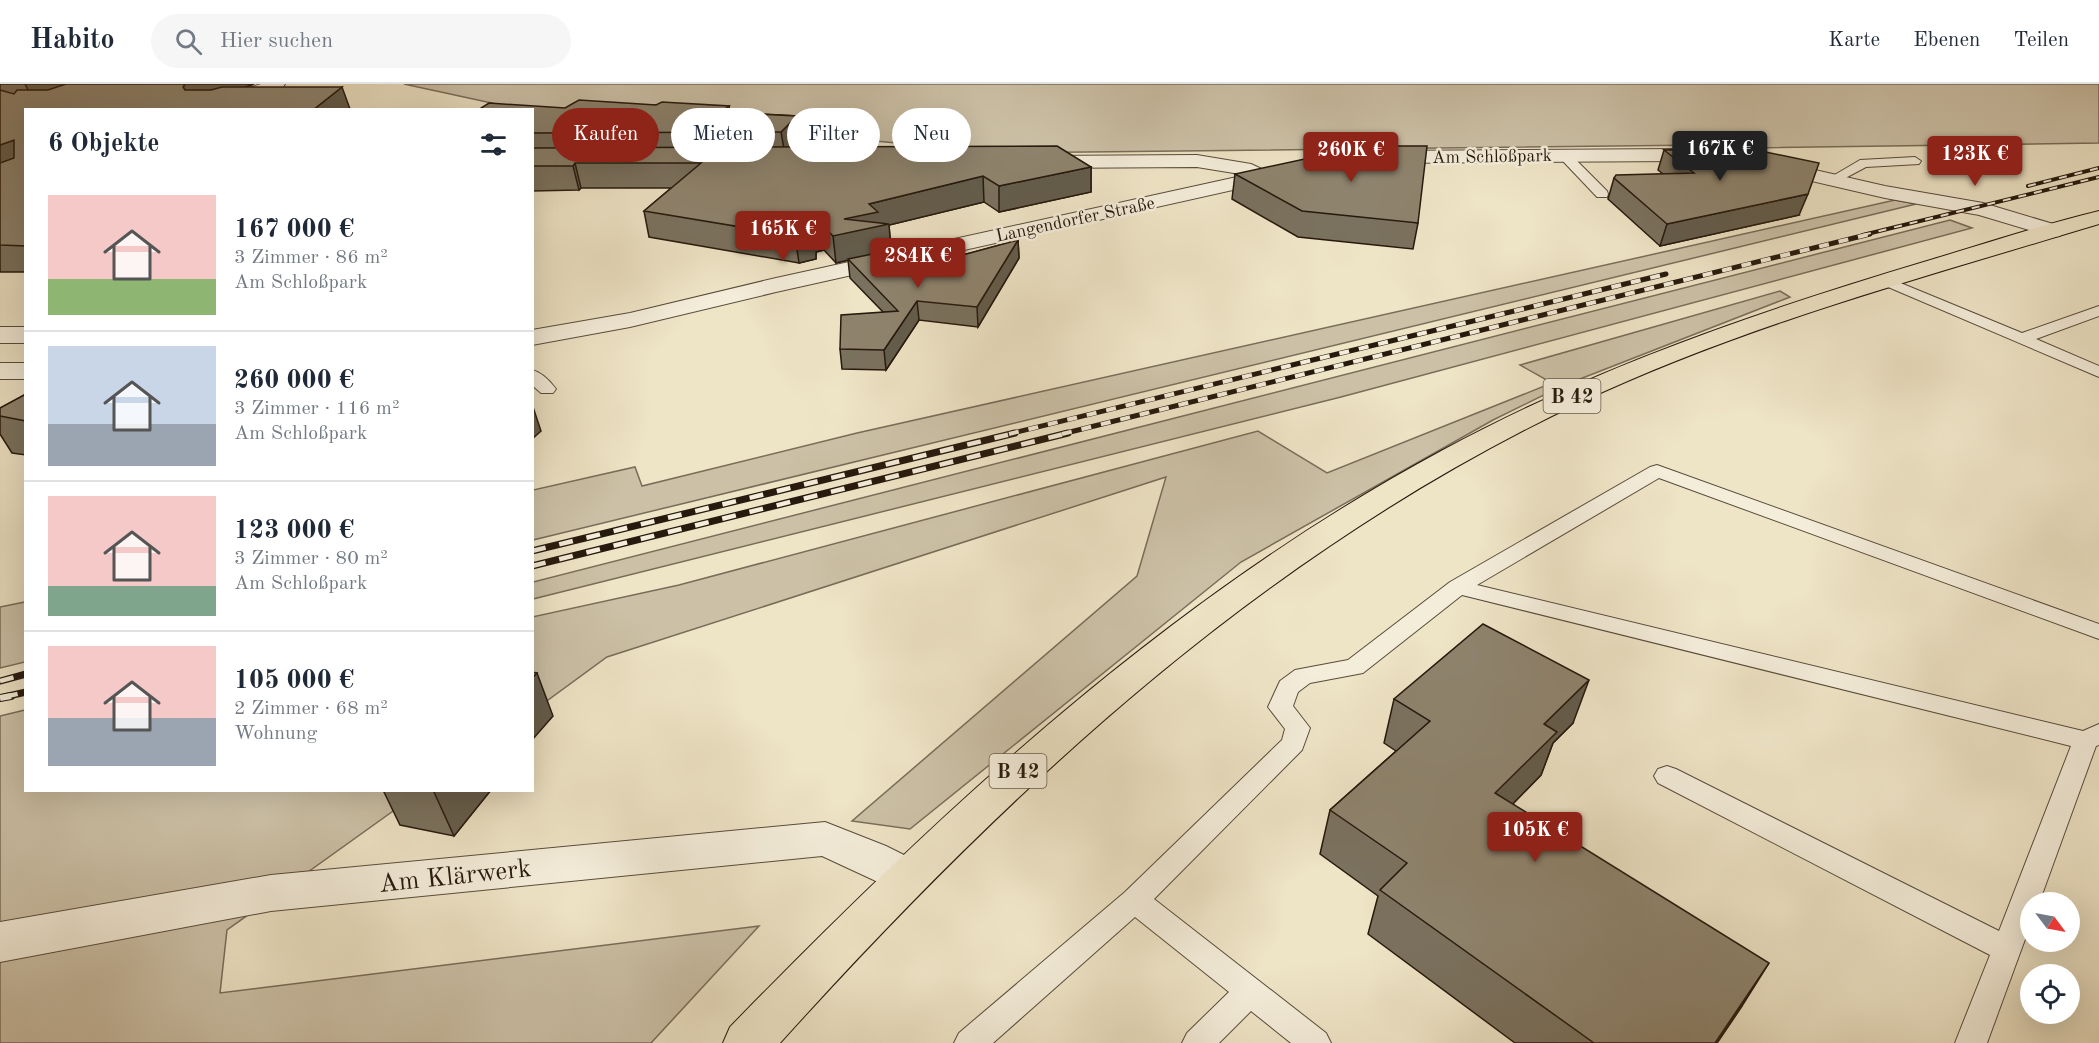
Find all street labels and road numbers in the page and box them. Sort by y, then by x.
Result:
street label: Am Schloßpark [1432,147,1552,167]
street label: Langendorfer Straße [994,194,1156,246]
road number: B 42 [1544,379,1600,413]
road number: B 42 [990,754,1046,788]
street label: Am Klärwerk [378,856,533,898]

